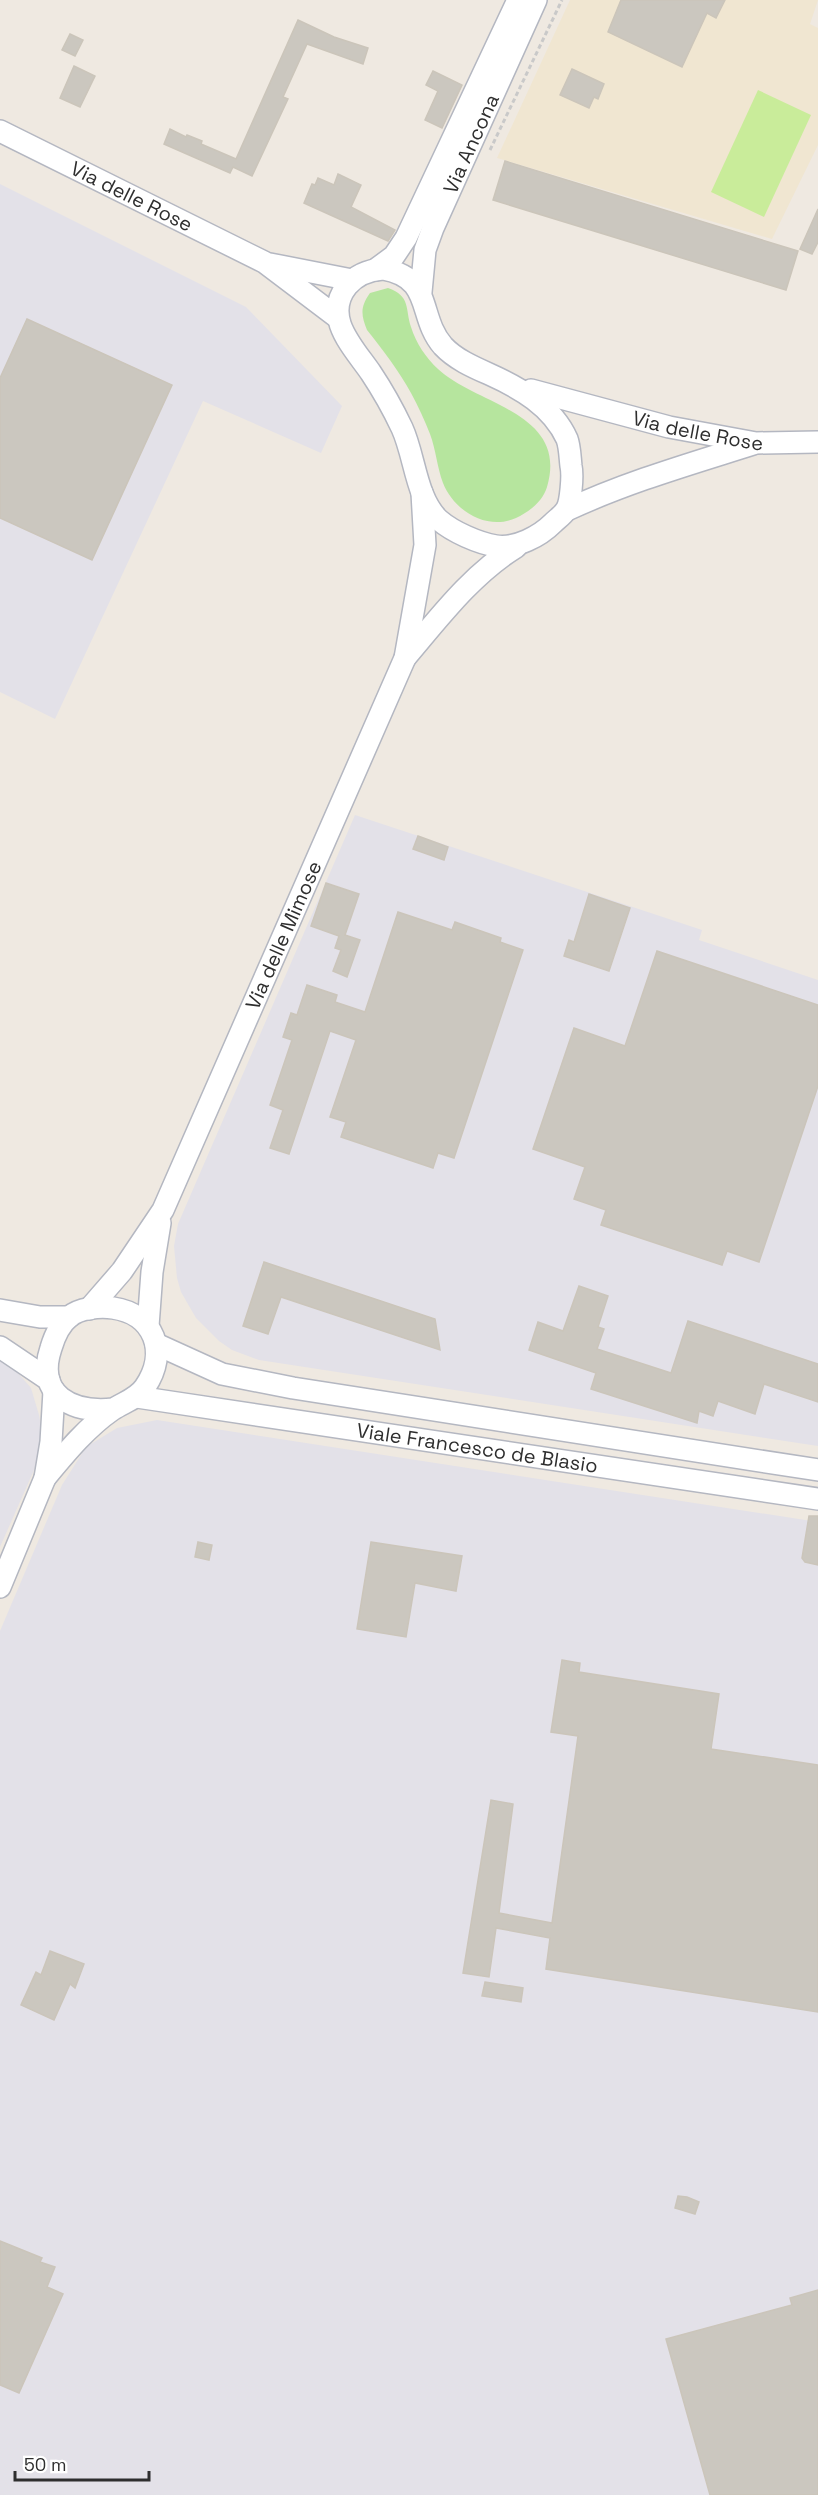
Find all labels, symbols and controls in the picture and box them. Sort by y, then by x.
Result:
street label: Via Ancona [437,90,505,198]
street label: Via delle Rose [66,155,197,238]
street label: Via delle Rose [630,405,763,456]
street label: Via delle Mimose [240,857,327,1013]
street label: Viale Francesco de Blasio [355,1417,600,1479]
scale bar [15,2444,148,2482]
text: 50 m [24,2453,66,2476]

